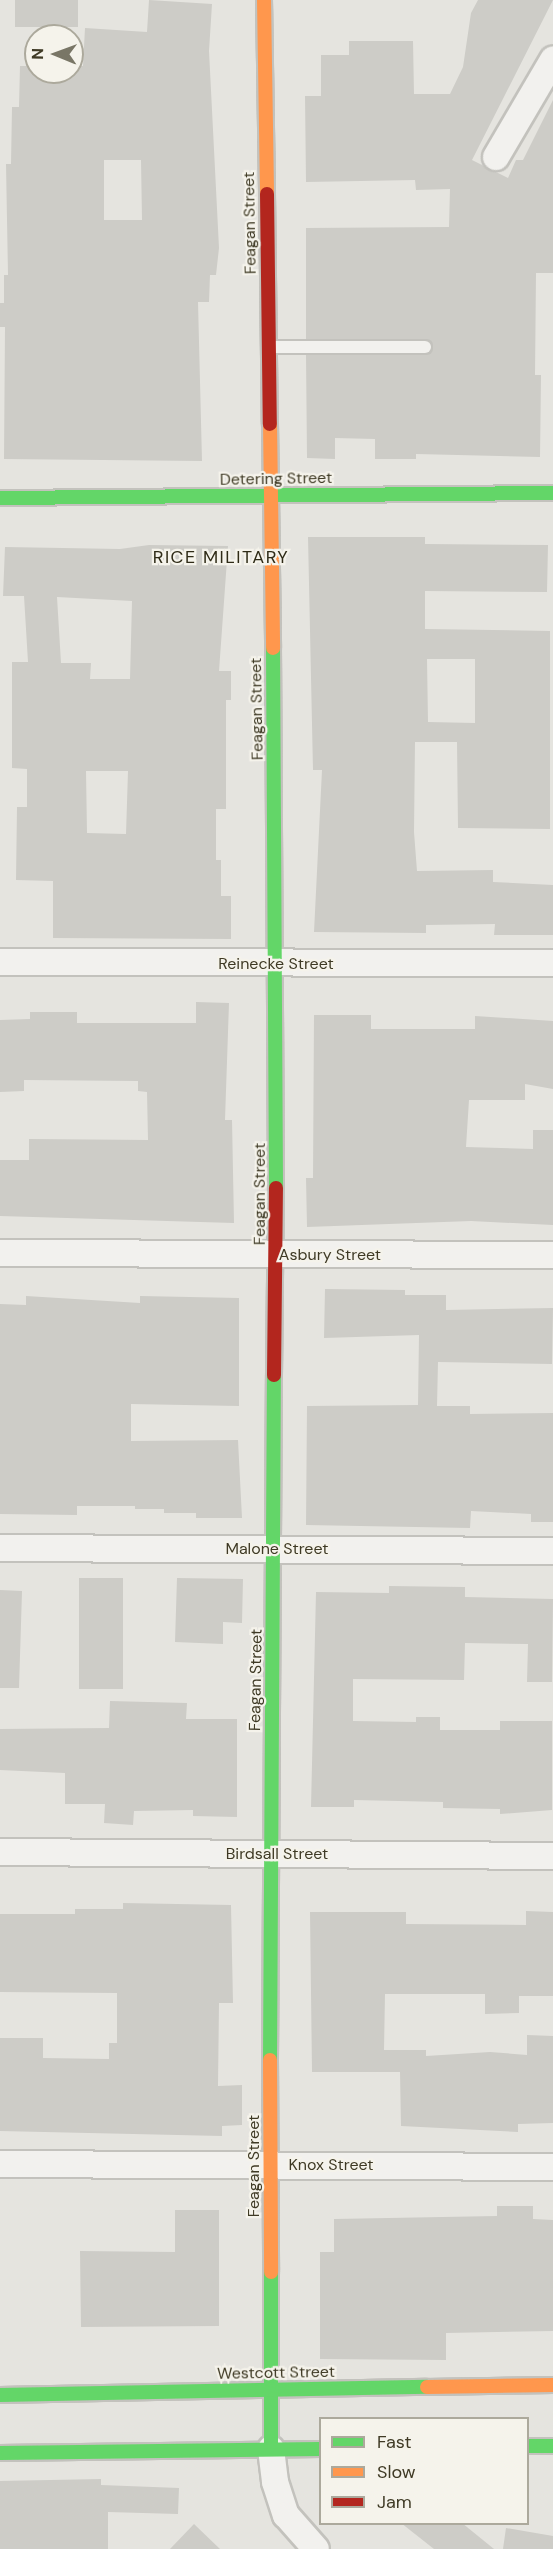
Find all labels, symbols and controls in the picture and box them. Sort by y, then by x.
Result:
north arrow [24,24,84,84]
text: N [27,48,48,60]
street label: Feagan Street [240,172,260,274]
street label: Detering Street [220,468,332,490]
district label: RICE MILITARY [153,546,289,568]
street label: Feagan Street [247,658,267,760]
street label: Reinecke Street [218,954,334,974]
street label: Feagan Street [250,1143,270,1245]
street label: Asbury Street [279,1245,381,1265]
street label: Malone Street [225,1539,329,1559]
street label: Feagan Street [246,1629,266,1731]
street label: Birdsall Street [226,1844,328,1864]
street label: Feagan Street [244,2115,264,2217]
street label: Knox Street [288,2155,374,2175]
street label: Westcott Street [217,2362,335,2384]
legend [319,2417,529,2525]
text: Fast [377,2430,412,2454]
text: Slow [377,2460,416,2484]
text: Jam [377,2490,412,2514]

